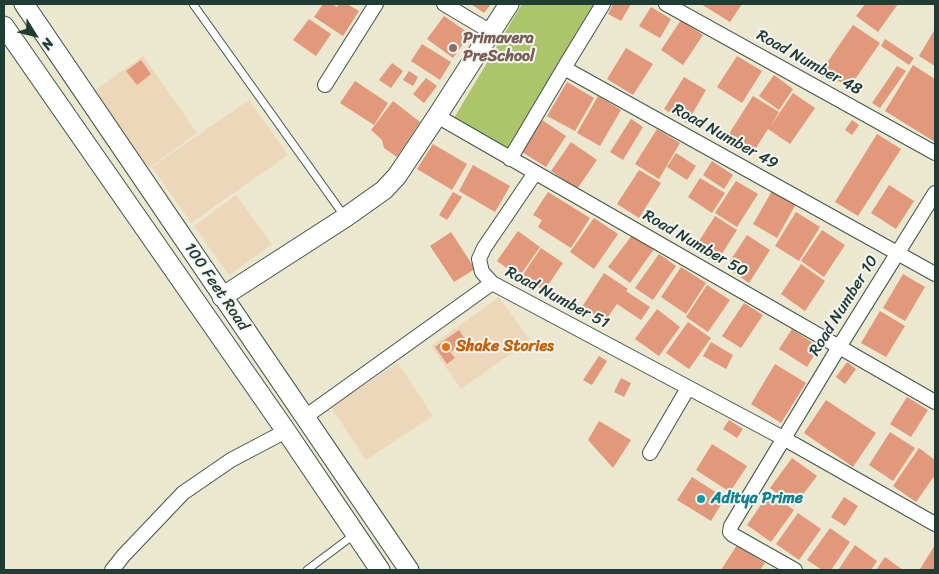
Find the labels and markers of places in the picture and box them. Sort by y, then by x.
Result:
place label: Primavera PreSchool [463,29,535,67]
marker: Primavera PreSchool [447,42,459,54]
place label: Shake Stories [456,337,554,357]
marker: Shake Stories [440,341,452,353]
place label: Aditya Prime [711,489,803,509]
marker: Aditya Prime [695,493,707,505]

